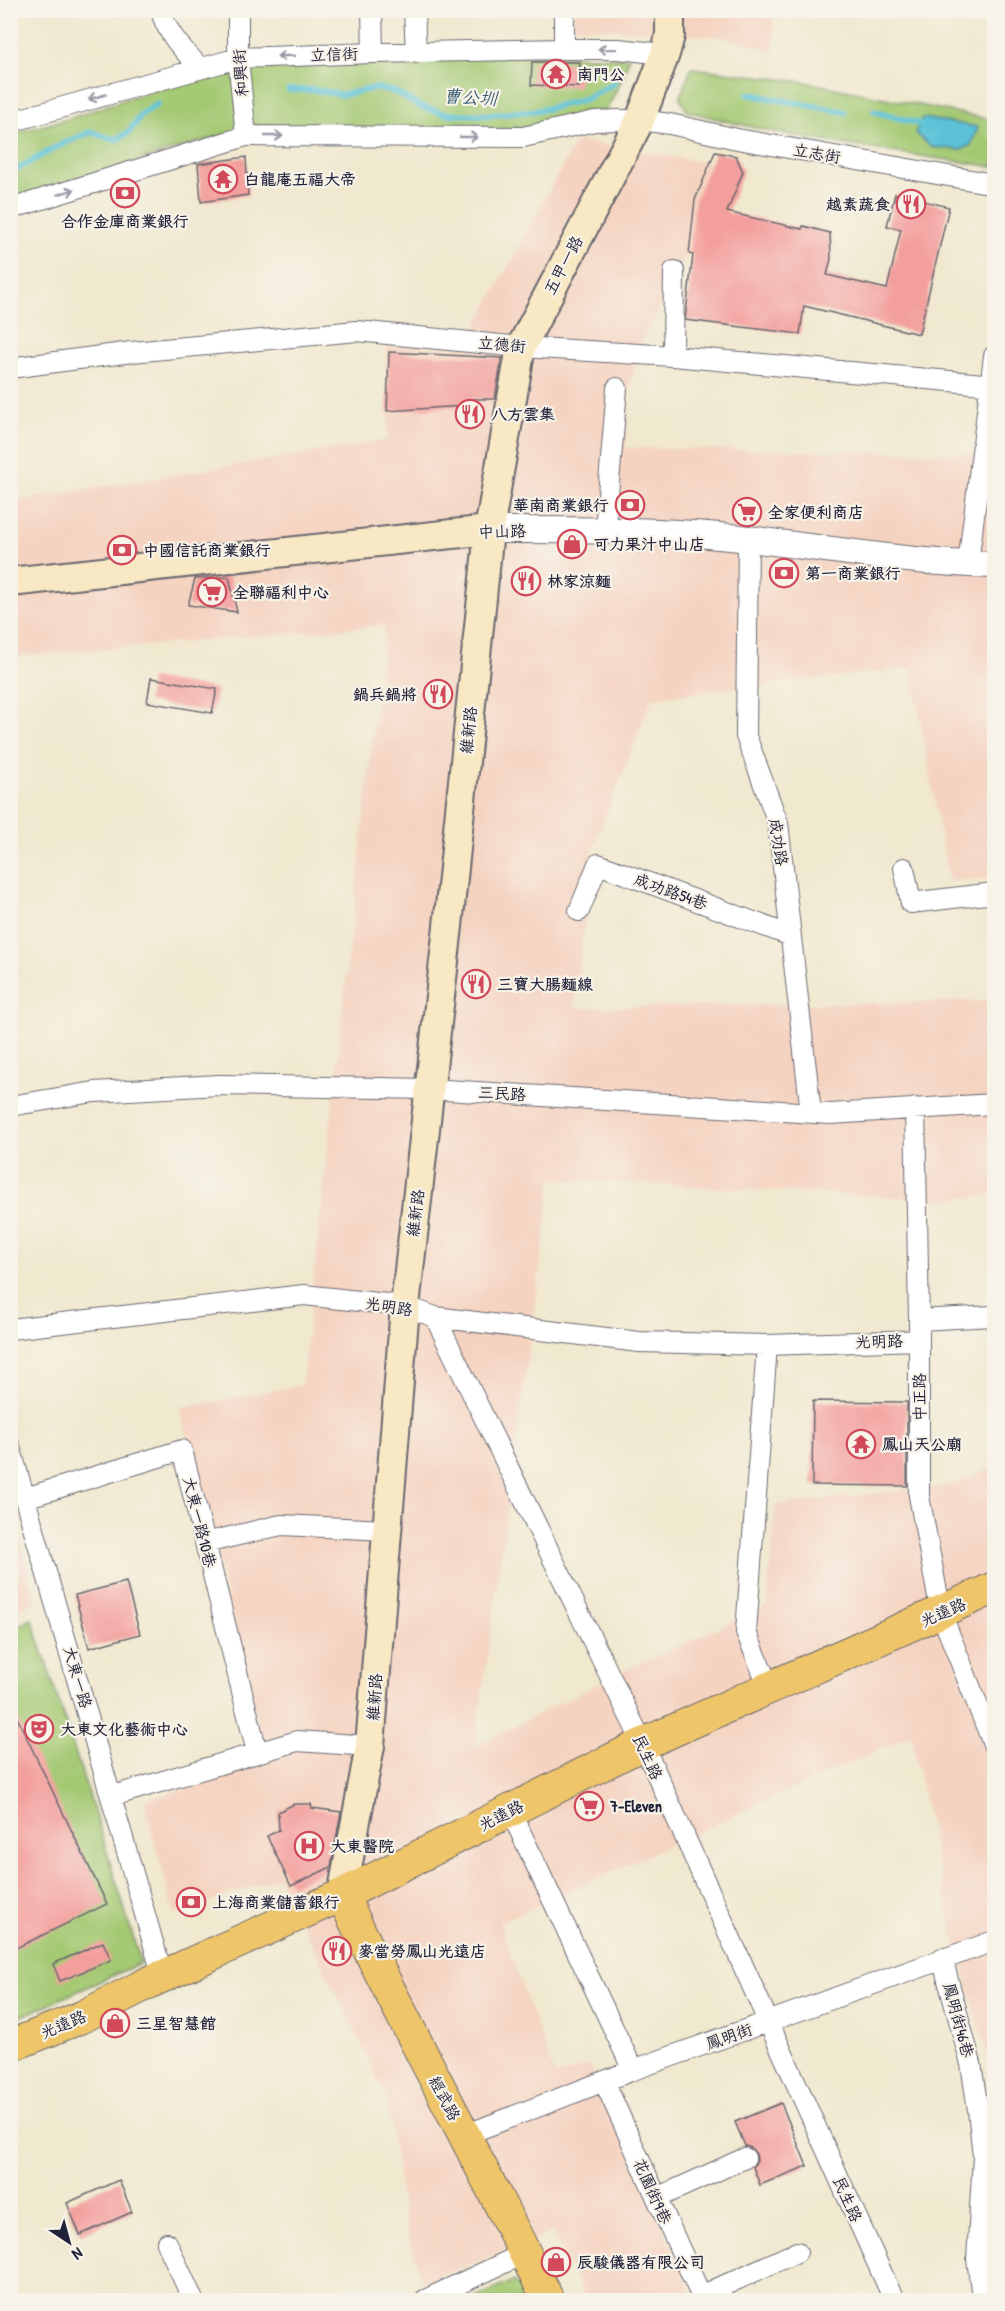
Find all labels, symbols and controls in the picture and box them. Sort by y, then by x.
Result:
street label: 立信街 [310,42,358,66]
one-way arrow [598,43,618,55]
street label: 和興街 [227,48,253,98]
one-way arrow [277,51,297,62]
temple icon: 南門公 [540,58,572,90]
place label: 南門公 [577,63,625,85]
water label: 曹公圳 [442,83,500,111]
one-way arrow [88,92,107,103]
one-way arrow [263,130,283,142]
one-way arrow [458,131,478,143]
street label: 立志街 [791,138,843,168]
temple icon: 白龍庵五福大帝 [207,163,239,195]
place label: 白龍庵五福大帝 [244,168,356,190]
bank icon: 合作金庫商業銀行 [109,177,141,209]
one-way arrow [56,186,75,197]
restaurant icon: 越素蔬食 [895,188,927,220]
place label: 越素蔬食 [826,193,890,215]
place label: 合作金庫商業銀行 [61,210,189,232]
street label: 五甲一路 [538,232,588,298]
street label: 立德街 [477,331,527,357]
restaurant icon: 八方雲集 [454,398,486,430]
place label: 八方雲集 [491,403,555,425]
bank icon: 華南商業銀行 [614,489,646,521]
place label: 華南商業銀行 [513,494,609,516]
supermarket icon: 全家便利商店 [731,496,763,528]
place label: 全家便利商店 [768,501,864,523]
street label: 中山路 [478,519,526,543]
shop icon: 可力果汁中山店 [556,528,588,560]
place label: 可力果汁中山店 [593,533,705,555]
bank icon: 中國信託商業銀行 [106,534,138,566]
place label: 中國信託商業銀行 [143,539,271,561]
bank icon: 第一商業銀行 [768,557,800,589]
place label: 第一商業銀行 [805,562,901,584]
restaurant icon: 林家涼麵 [510,565,542,597]
place label: 林家涼麵 [547,570,611,592]
supermarket icon: 全聯福利中心 [196,576,228,608]
place label: 全聯福利中心 [233,581,329,603]
restaurant icon: 鍋兵鍋將 [422,678,454,710]
place label: 鍋兵鍋將 [353,683,417,705]
street label: 維新路 [455,705,481,755]
street label: 成功路 [764,817,794,867]
street label: 成功路54巷 [631,868,711,914]
restaurant icon: 三寶大腸麵線 [460,968,492,1000]
place label: 三寶大腸麵線 [497,973,593,995]
street label: 三民路 [477,1081,527,1105]
street label: 維新路 [401,1188,429,1238]
street label: 光明路 [364,1291,414,1321]
street label: 光明路 [855,1329,903,1353]
street label: 中正路 [908,1373,930,1421]
temple icon: 鳳山天公廟 [845,1428,877,1460]
place label: 鳳山天公廟 [882,1433,962,1455]
street label: 大東一路10巷 [178,1474,222,1570]
street label: 光遠路 [917,1592,969,1632]
street label: 大東一路 [59,1643,97,1711]
street label: 維新路 [361,1672,387,1722]
theatre icon: 大東文化藝術中心 [23,1713,55,1745]
place label: 大東文化藝術中心 [60,1718,188,1740]
street label: 民生路 [628,1731,668,1783]
supermarket icon: 7-Eleven [573,1790,605,1822]
street label: 光遠路 [475,1794,527,1836]
place label: 7-Eleven [609,1795,662,1817]
hospital icon: 大東醫院 [293,1830,325,1862]
place label: 大東醫院 [330,1835,394,1857]
bank icon: 上海商業儲蓄銀行 [175,1886,207,1918]
place label: 上海商業儲蓄銀行 [212,1891,340,1913]
restaurant icon: 麥當勞鳳山光遠店 [321,1935,353,1967]
place label: 麥當勞鳳山光遠店 [358,1940,486,1962]
street label: 鳳明街46巷 [938,1980,980,2060]
street label: 光遠路 [37,2004,89,2044]
shop icon: 三星智慧館 [99,2007,131,2039]
place label: 三星智慧館 [136,2012,216,2034]
street label: 鳳明街 [703,2017,755,2055]
street label: 經武路 [424,2072,466,2124]
street label: 花園街9巷 [629,2155,677,2227]
street label: 民生路 [828,2173,868,2225]
north arrow [39,2212,99,2272]
text: N [68,2243,88,2266]
shop icon: 辰駿儀器有限公司 [540,2246,572,2278]
place label: 辰駿儀器有限公司 [577,2251,705,2273]

